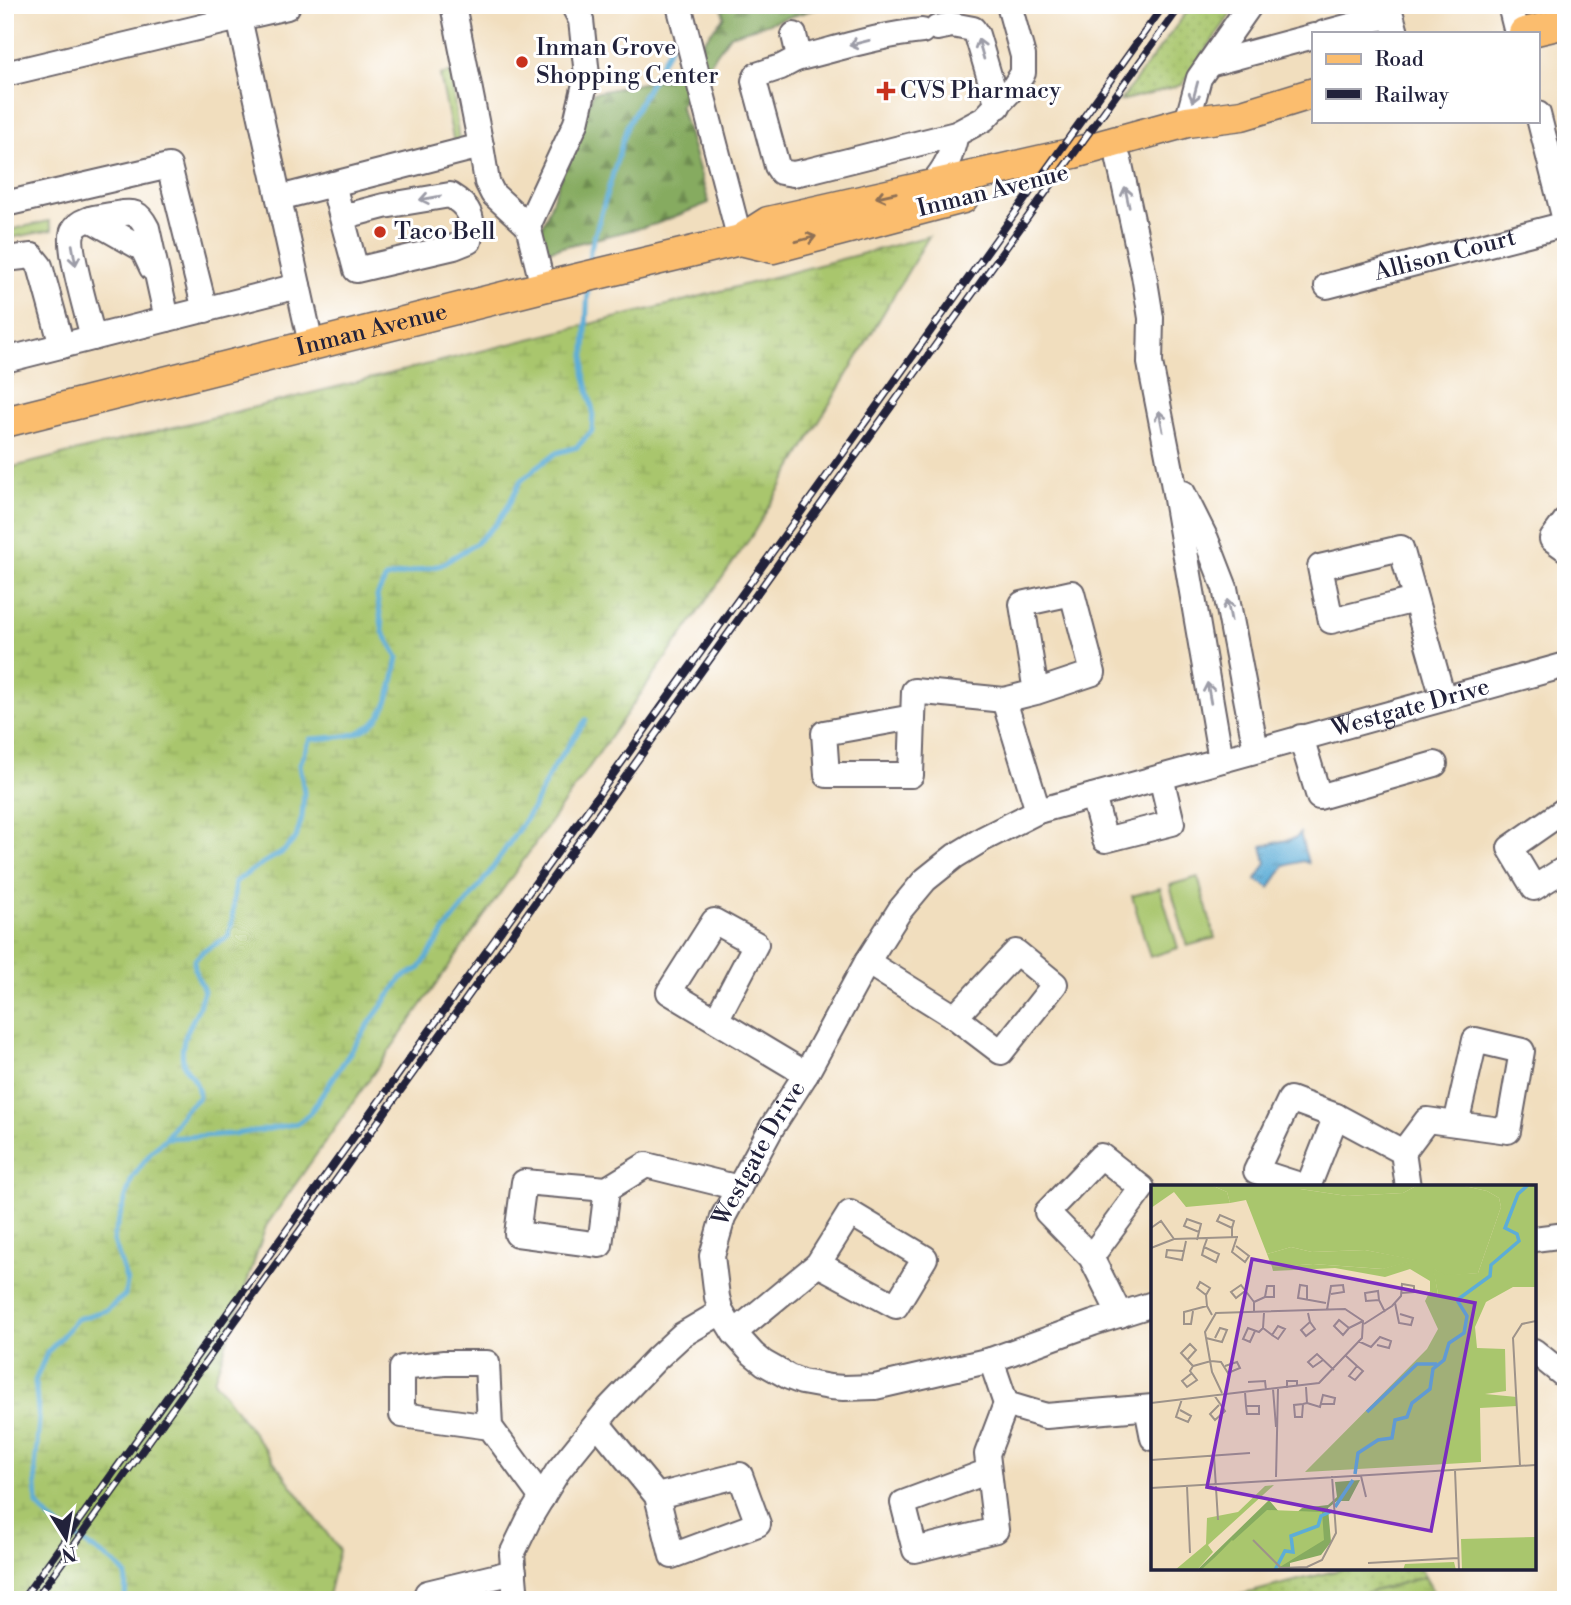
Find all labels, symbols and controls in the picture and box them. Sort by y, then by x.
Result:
legend [1312,32,1540,122]
place label: Inman Grove Shopping Center [536,33,719,91]
one-way arrow [848,37,871,50]
one-way arrow [973,39,986,61]
text: Road [1375,47,1424,73]
marker: Inman Grove Shopping Center [514,54,530,70]
place label: CVS Pharmacy [900,76,1061,106]
one-way arrow [1188,80,1201,103]
marker: CVS Pharmacy [878,83,894,99]
text: Railway [1375,83,1450,109]
street label: Inman Avenue [914,158,1072,224]
one-way arrow [1120,186,1134,209]
one-way arrow [875,189,898,203]
one-way arrow [419,192,442,205]
place label: Taco Bell [394,217,495,247]
street label: Allison Court [1370,222,1520,288]
marker: Taco Bell [372,224,388,240]
one-way arrow [795,232,817,245]
one-way arrow [68,243,81,266]
street label: Inman Avenue [293,297,450,363]
one-way arrow [1154,410,1168,433]
one-way arrow [1222,599,1235,622]
street label: Westgate Drive [1327,672,1493,744]
one-way arrow [1202,682,1215,705]
street label: Westgate Drive [705,1075,813,1233]
inset map [1151,1185,1536,1570]
north arrow [32,1504,102,1574]
text: N [59,1540,79,1567]

